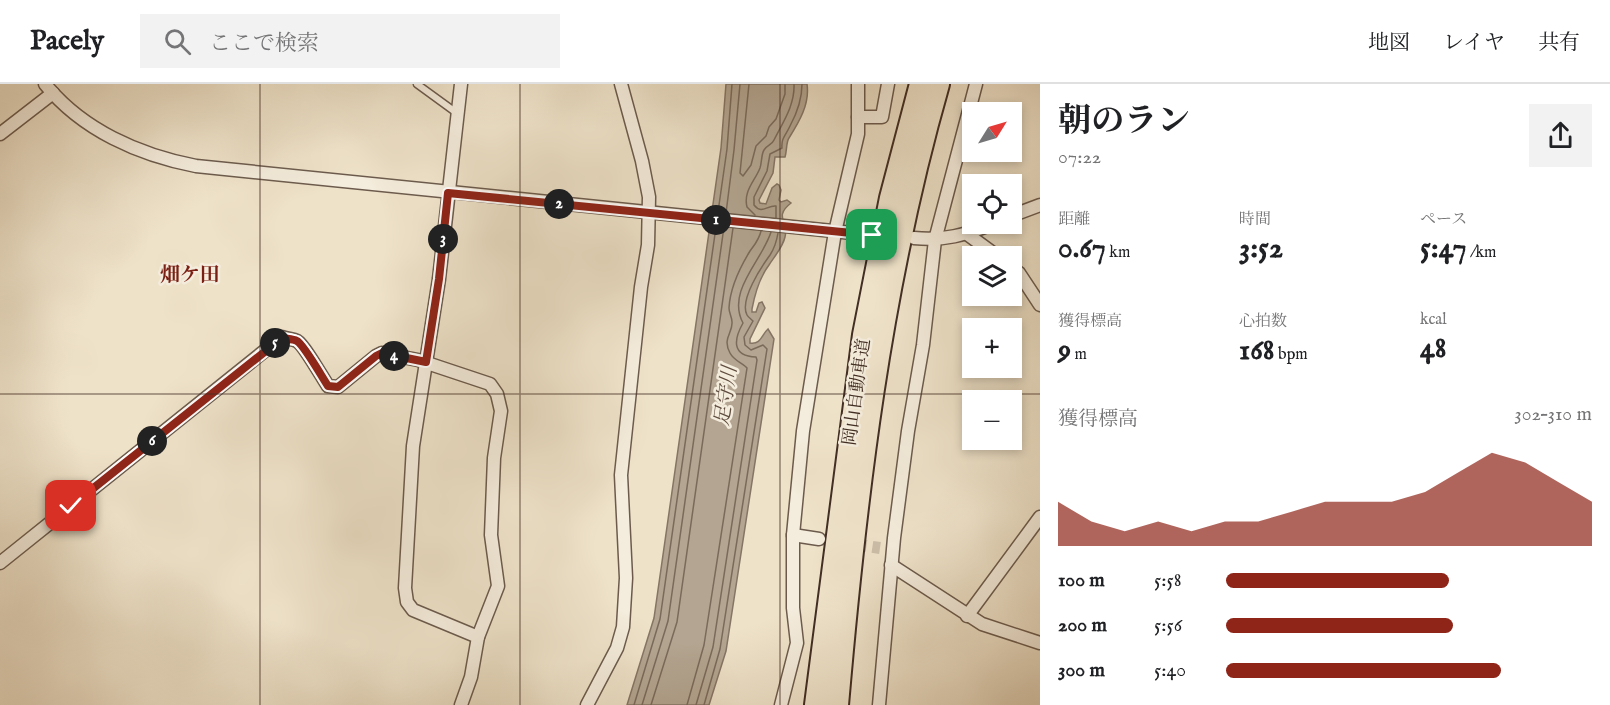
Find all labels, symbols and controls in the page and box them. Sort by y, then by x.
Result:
search box [140,14,560,68]
text: Pacely [30,24,104,59]
icon: search [161,25,194,58]
text: ここで検索 [209,30,319,58]
text: 地図 [1368,30,1410,57]
text: レイヤ [1443,30,1505,57]
text: 共有 [1538,30,1580,57]
text: 朝のラン [1058,101,1190,143]
north arrow [962,102,1022,162]
map controls [962,102,1022,450]
button: share [1529,104,1592,167]
text: 07:22 [1058,145,1101,170]
button: locate [962,174,1022,234]
pin: 2 [544,189,574,219]
text: 2 [555,194,563,214]
pin: 1 [701,205,731,235]
pin [846,209,897,260]
text: 1 [713,210,719,230]
text: 距離 [1058,210,1090,230]
text: 時間 [1239,210,1271,230]
text: ペース [1420,210,1467,230]
icon: arrive [855,218,888,251]
pin: 3 [428,224,458,254]
text: 3 [440,229,446,249]
text: 0.67 [1058,230,1106,268]
text: 3:52 [1239,230,1283,268]
text: 5:47 [1420,230,1467,268]
text: km [1106,243,1130,263]
text: /km [1467,243,1496,263]
button: layers [962,246,1022,306]
district label: 畑ケ田 [160,263,220,288]
text: kcal [1420,310,1447,330]
text: 獲得標高 [1058,312,1122,332]
text: 心拍数 [1239,312,1287,332]
button: + [962,318,1022,378]
pin: 5 [260,328,290,358]
text: 48 [1420,330,1446,368]
text: 9 [1058,332,1071,370]
text: 168 [1239,332,1275,370]
text: 5 [272,333,278,353]
street label: 岡山自動車道 [839,337,876,447]
pin: 4 [379,341,409,371]
text: m [1071,345,1087,365]
text: bpm [1275,345,1308,365]
text: 4 [390,346,398,366]
water label: 足守川 [710,363,743,428]
button: − [962,390,1022,450]
text: 302–310 m [1514,402,1592,427]
text: 獲得標高 [1058,407,1138,432]
pin: 6 [137,426,167,456]
text: 6 [149,431,155,451]
pin [45,480,96,531]
icon: check [54,489,87,522]
text: 100 m [1058,568,1105,593]
text: 5:58 [1154,568,1182,593]
text: 200 m [1058,613,1107,638]
text: 5:56 [1154,613,1182,638]
text: 300 m [1058,658,1105,683]
text: 5:40 [1154,658,1186,683]

